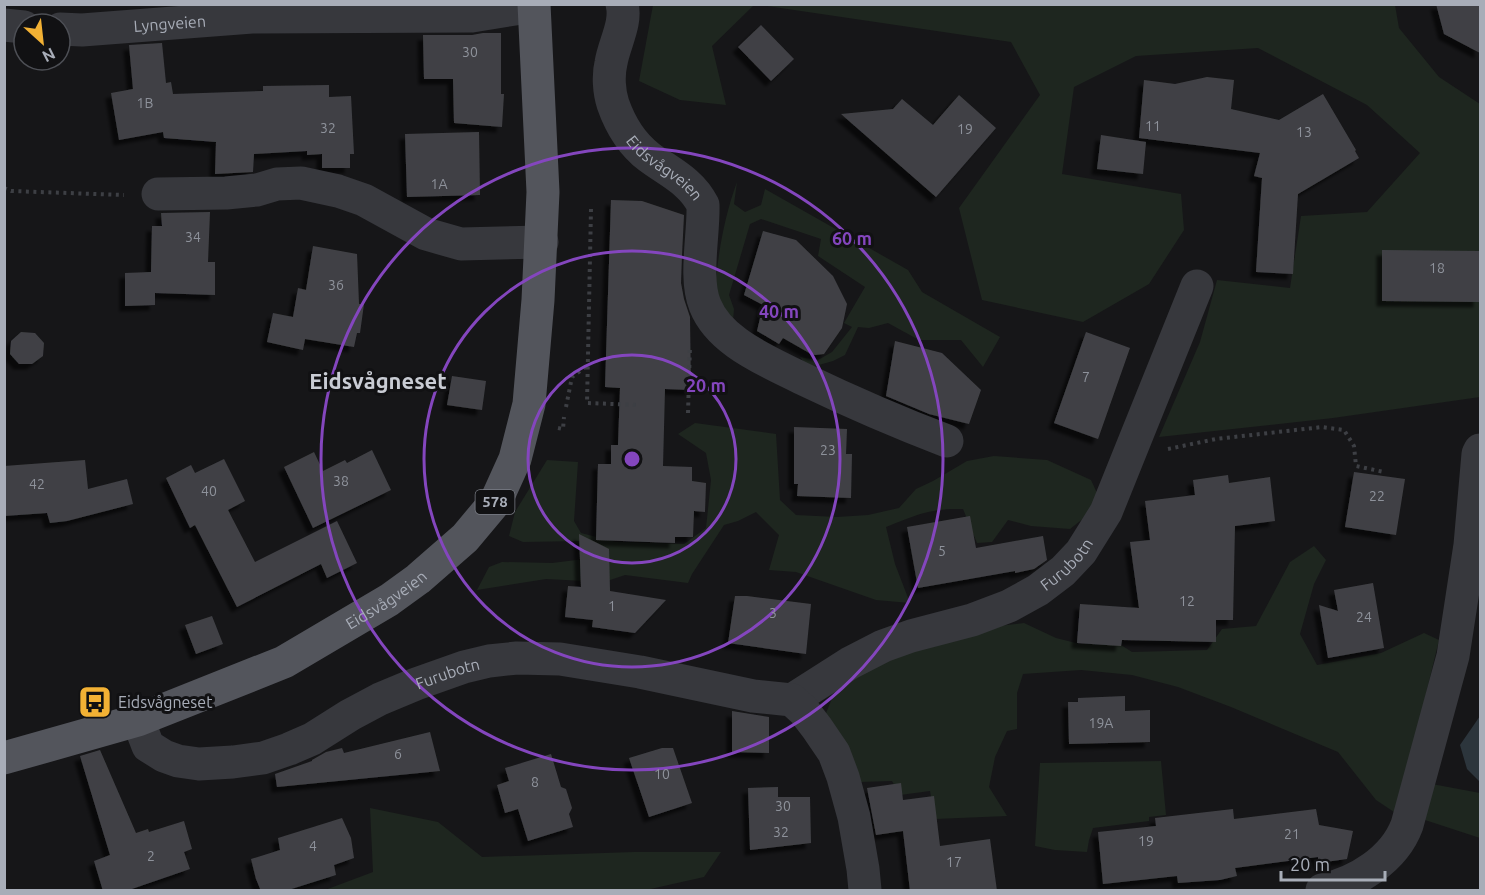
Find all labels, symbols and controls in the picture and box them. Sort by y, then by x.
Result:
north arrow [12,12,72,72]
street label: Lyngveien [133,12,207,35]
house number: 30 [462,44,478,60]
text: N [39,45,58,66]
house number: 1B [137,95,153,111]
house number: 11 [1145,118,1161,134]
house number: 32 [320,120,336,136]
house number: 19 [957,121,973,137]
house number: 13 [1296,124,1312,140]
street label: Eidsvågveien [623,132,706,204]
house number: 1A [431,176,448,192]
text: 60 m [832,228,872,248]
house number: 34 [185,229,201,245]
house number: 18 [1429,260,1445,276]
house number: 36 [328,277,344,293]
text: 40 m [759,301,799,321]
district label: Eidsvågneset [309,368,447,393]
house number: 7 [1082,369,1090,385]
text: 20 m [686,375,726,395]
house number: 23 [820,442,836,458]
centre of rings [622,449,642,469]
house number: 38 [333,473,349,489]
house number: 42 [29,476,45,492]
house number: 40 [201,483,217,499]
house number: 22 [1369,488,1385,504]
road number: 578 [476,490,514,514]
street label: Furubotn [1037,535,1096,594]
house number: 5 [938,543,946,559]
street label: Eidsvågveien [342,567,430,633]
house number: 12 [1179,593,1195,609]
house number: 1 [608,598,616,614]
house number: 3 [769,605,777,621]
house number: 24 [1356,609,1372,625]
street label: Furubotn [413,655,481,692]
bus stop icon: Eidsvågneset [77,684,113,720]
place label: Eidsvågneset [118,693,213,711]
house number: 19A [1089,715,1113,731]
house number: 6 [394,746,402,762]
house number: 10 [654,766,670,782]
house number: 8 [531,774,539,790]
house number: 30 [775,798,791,814]
house number: 32 [773,824,789,840]
house number: 21 [1284,826,1300,842]
house number: 19 [1138,833,1154,849]
house number: 4 [309,838,317,854]
scale bar [1281,844,1384,882]
house number: 2 [147,848,155,864]
house number: 17 [946,854,962,870]
text: 20 m [1290,854,1330,874]

